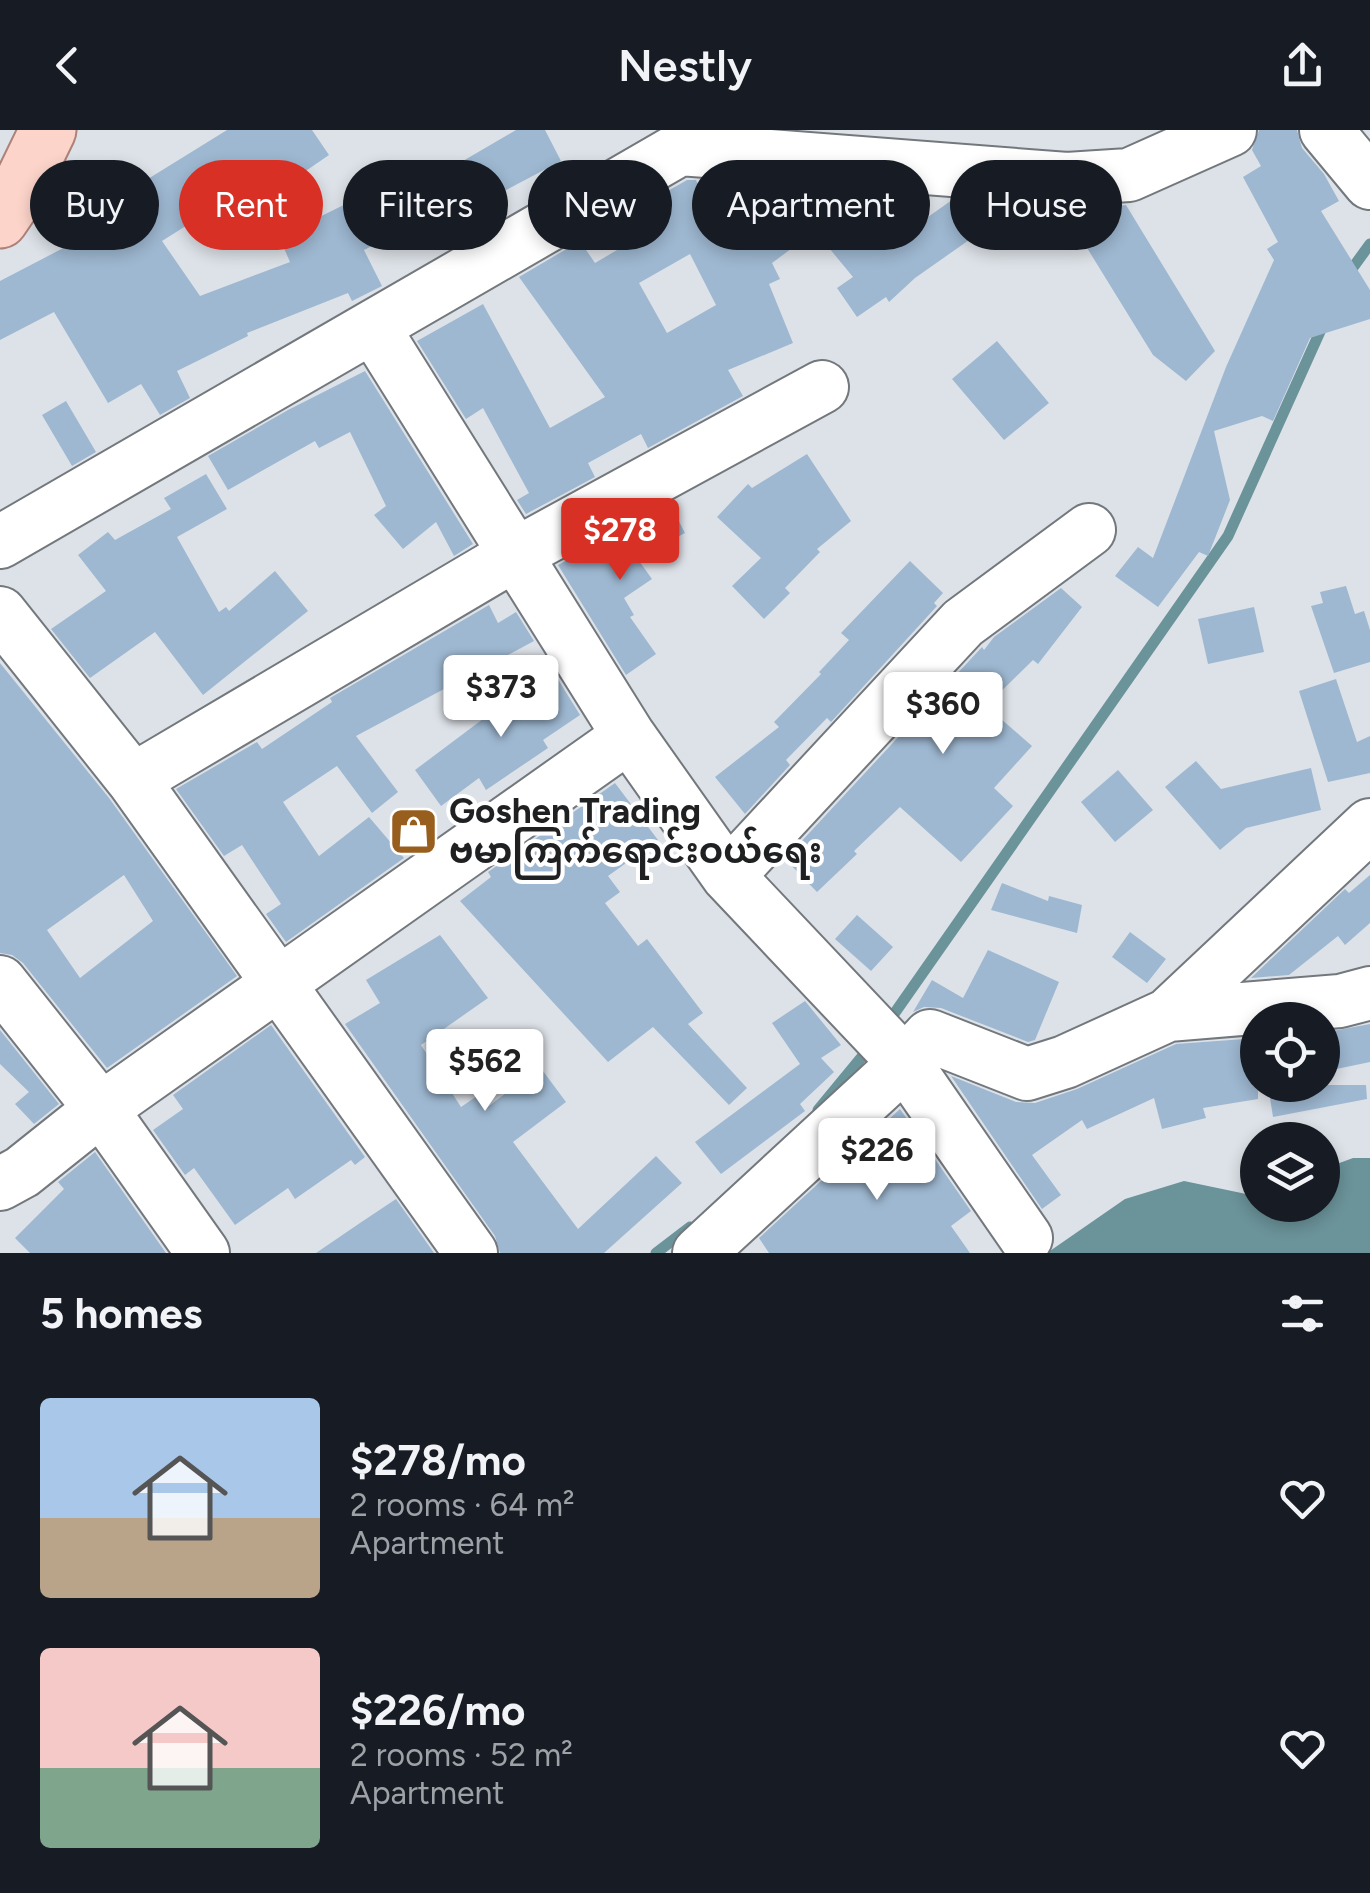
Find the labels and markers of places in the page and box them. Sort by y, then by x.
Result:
pin: $278 [561,498,679,583]
pin: $373 [442,655,560,740]
pin: $360 [884,672,1002,757]
place label: Goshen Trading ဗမာကြက်ရောင်းဝယ်ရေး [449,790,822,880]
shop icon: Goshen Trading ဗမာကြက်ရောင်းဝယ်ရေး [388,805,440,857]
pin: $562 [426,1029,544,1114]
pin: $226 [818,1118,936,1203]

